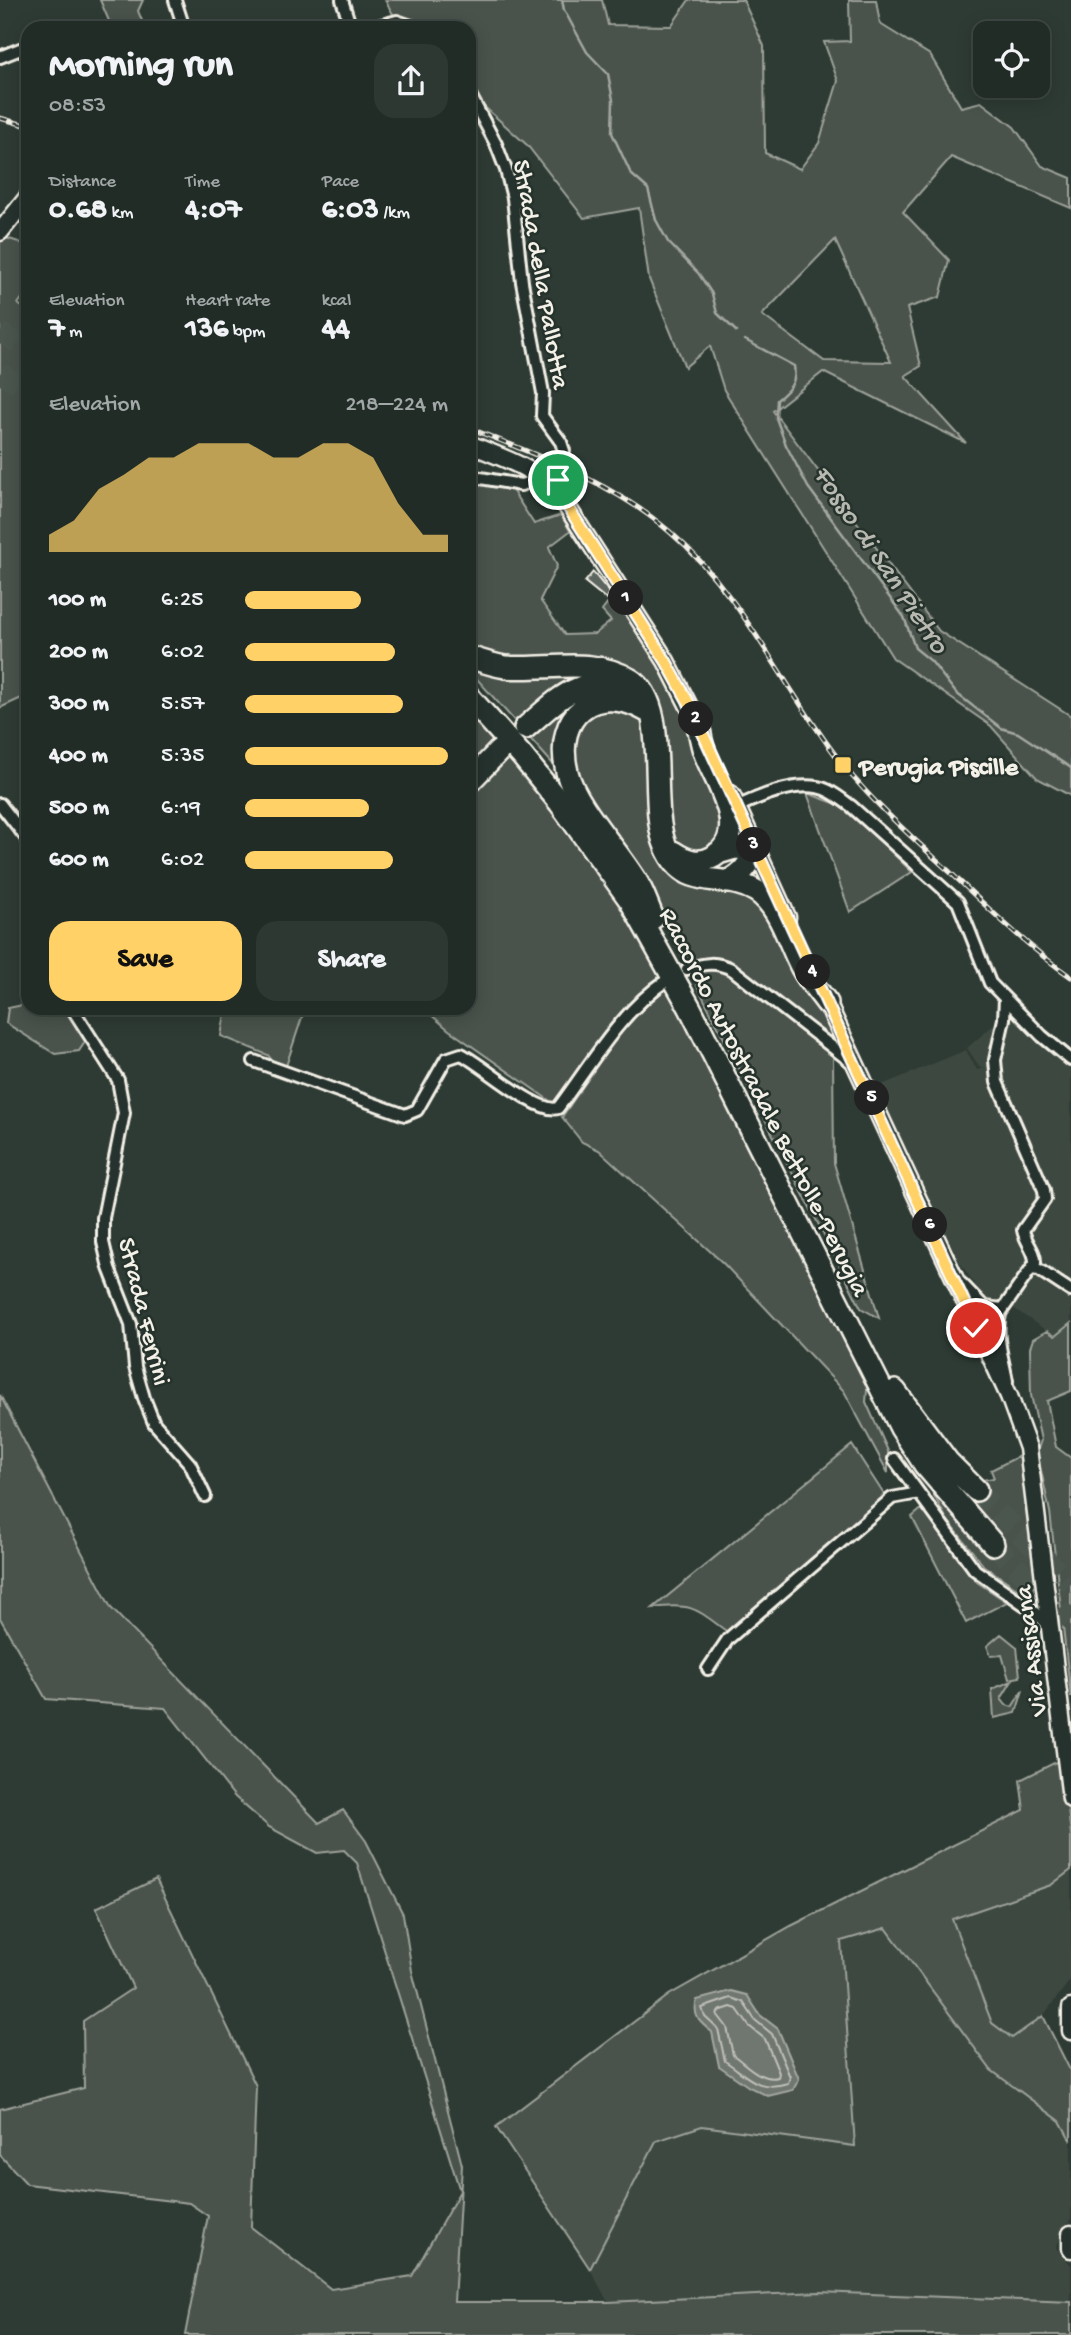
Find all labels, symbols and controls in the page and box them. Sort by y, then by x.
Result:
map controls [973,21,1050,98]
button: locate [973,21,1050,98]
button: share [374,44,448,118]
text: Morning run [49,45,233,89]
text: 08:53 [49,93,106,120]
street label: Strada della Pallotta [503,158,574,393]
text: Distance [49,171,116,194]
text: Time [185,171,220,194]
text: Pace [322,171,359,194]
text: 0.68 [49,194,107,229]
text: 4:07 [185,194,242,229]
text: 6:03 [322,194,379,229]
text: km [107,202,134,225]
text: /km [379,202,410,225]
text: Elevation [49,290,125,313]
text: Heart rate [185,290,270,313]
text: kcal [322,290,351,313]
text: 7 [49,313,65,348]
text: 136 [185,313,228,348]
text: 44 [322,313,350,348]
text: m [65,321,83,344]
text: bpm [228,321,266,344]
text: Elevation [49,392,140,419]
text: 218–224 m [346,392,448,419]
pin [528,450,588,510]
water label: Fosso di San Pietro [804,460,955,662]
icon: arrive [539,461,577,499]
pin: 1 [608,580,644,616]
text: 1 [622,586,629,609]
text: 100 m [49,587,106,614]
text: 6:25 [161,587,203,614]
text: 200 m [49,639,108,666]
text: 6:02 [161,639,204,666]
text: 300 m [49,691,109,718]
text: 5:57 [161,691,204,718]
pin: 2 [678,702,714,736]
text: 2 [691,707,700,730]
text: 400 m [49,743,108,770]
text: 5:35 [161,743,204,770]
place label: Perugia Piscille [857,754,1020,785]
marker: Perugia Piscille [833,755,853,775]
text: 500 m [49,795,109,822]
text: 6:19 [161,795,201,822]
pin: 3 [736,828,772,862]
text: 3 [749,833,758,856]
text: 600 m [49,847,109,874]
text: 6:02 [161,847,204,874]
street label: Raccordo Autostradale Bettolle-Perugia [650,903,875,1304]
button: Save [49,921,242,1001]
button: Share [256,921,448,1001]
pin: 4 [796,954,830,990]
text: 4 [808,960,817,983]
pin: 5 [854,1080,890,1116]
text: 5 [867,1086,877,1109]
pin: 6 [912,1208,948,1242]
text: 6 [925,1213,934,1236]
street label: Strada Ferrini [108,1235,175,1389]
pin [946,1298,1006,1358]
icon: check [957,1309,995,1347]
street label: Via Assisana [1010,1582,1057,1719]

